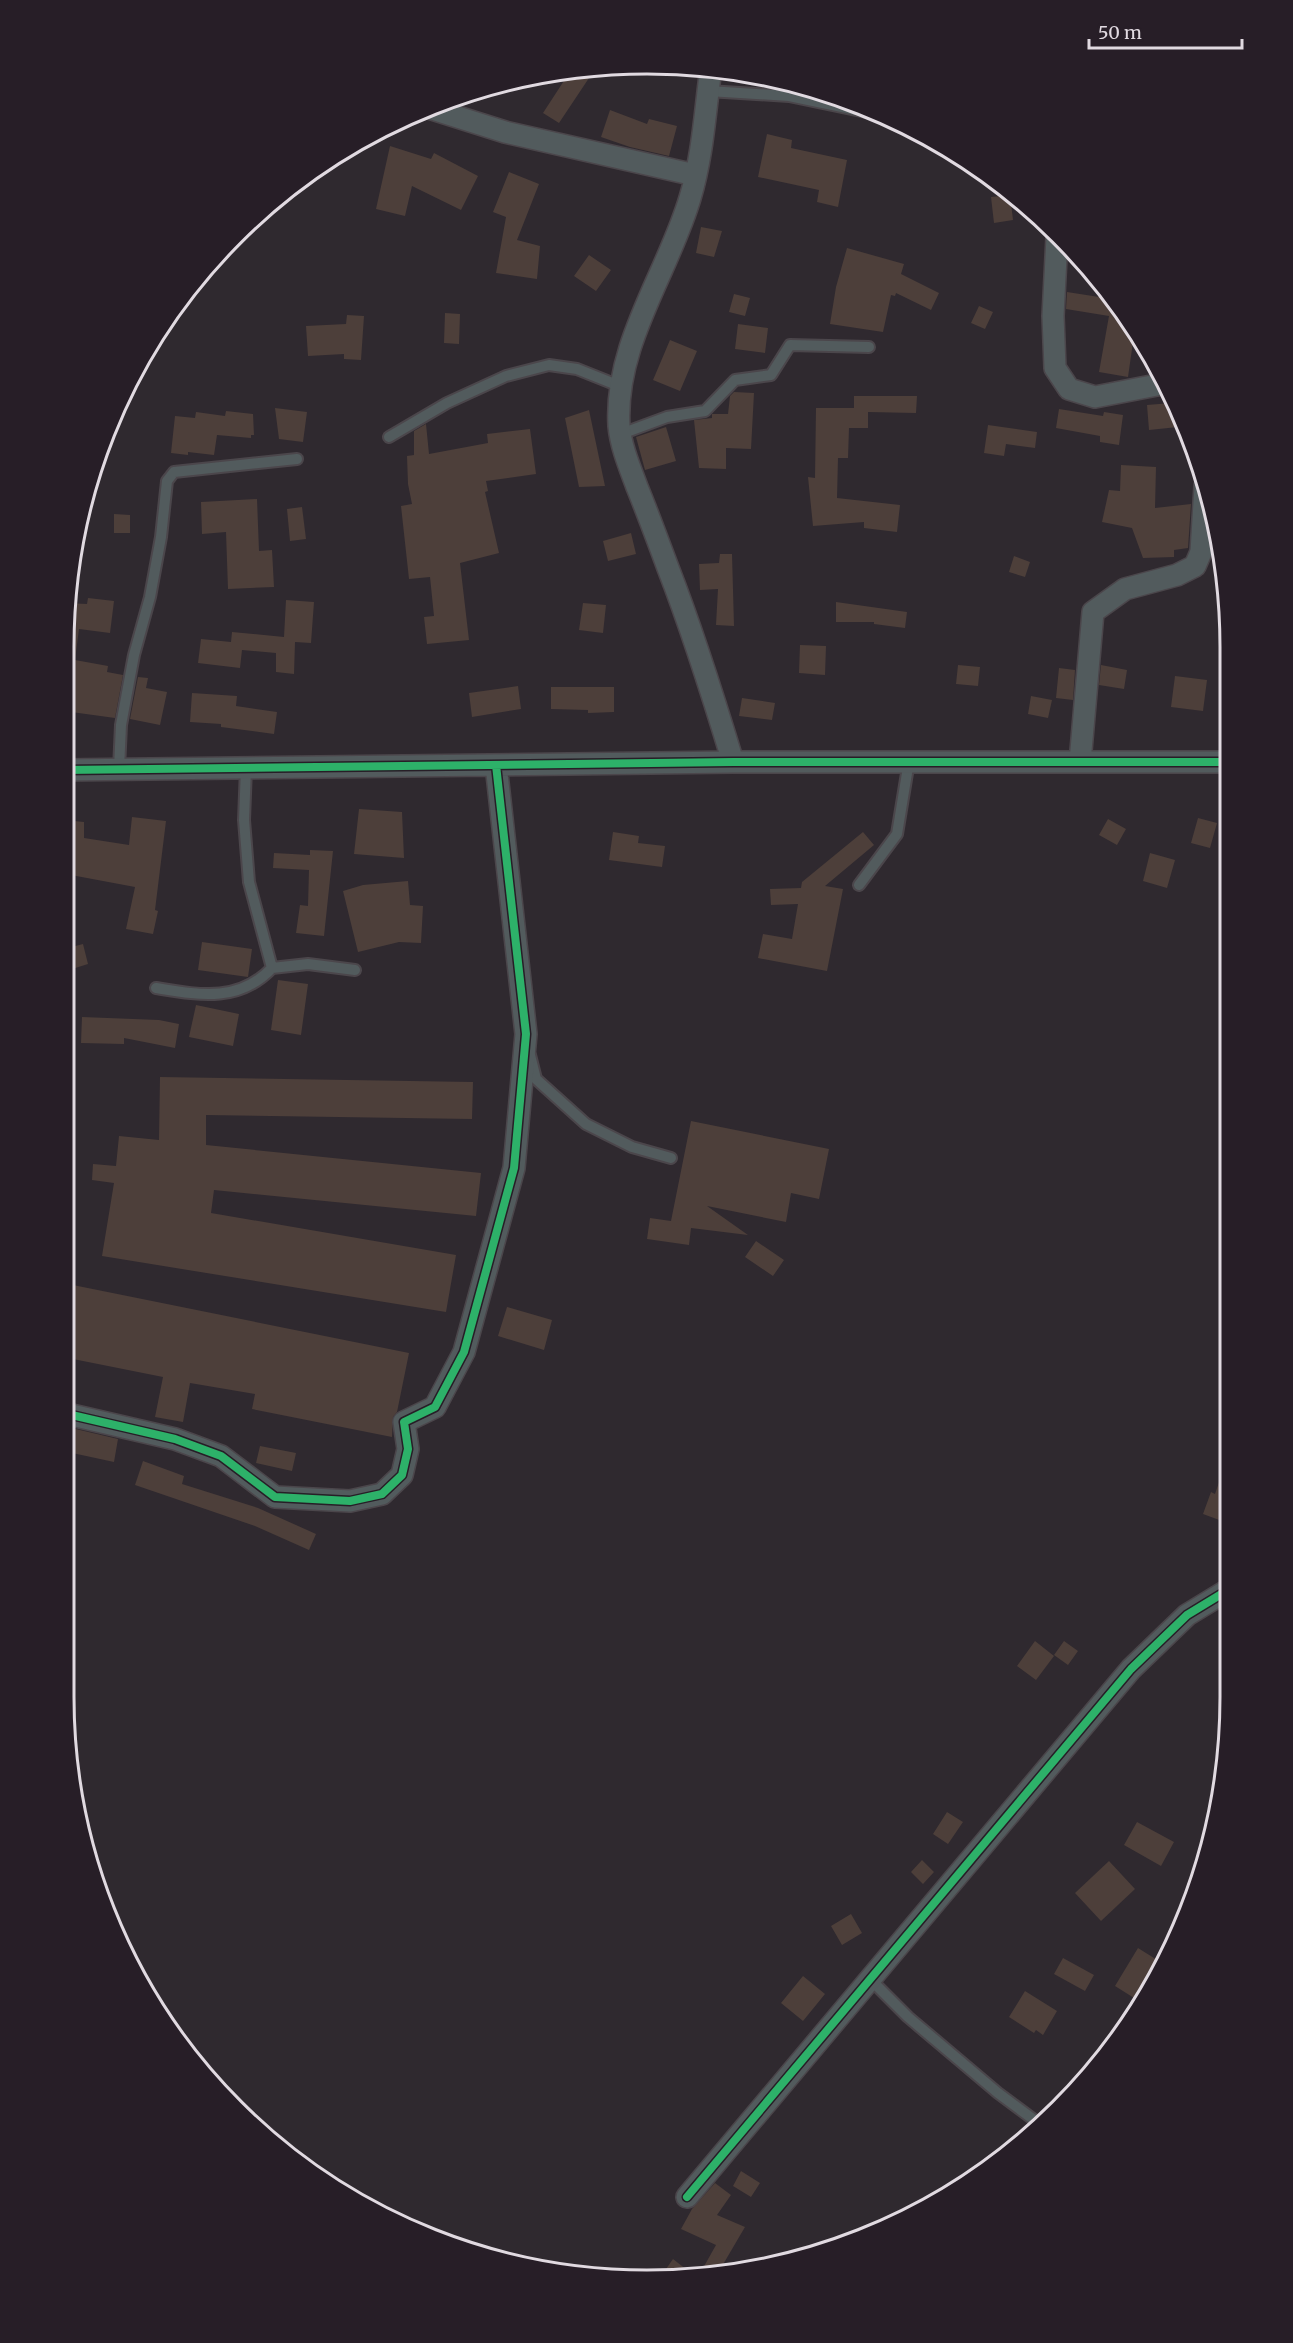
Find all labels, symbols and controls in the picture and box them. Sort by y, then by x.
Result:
scale bar [1089,12,1242,50]
text: 50 m [1098,21,1142,44]

